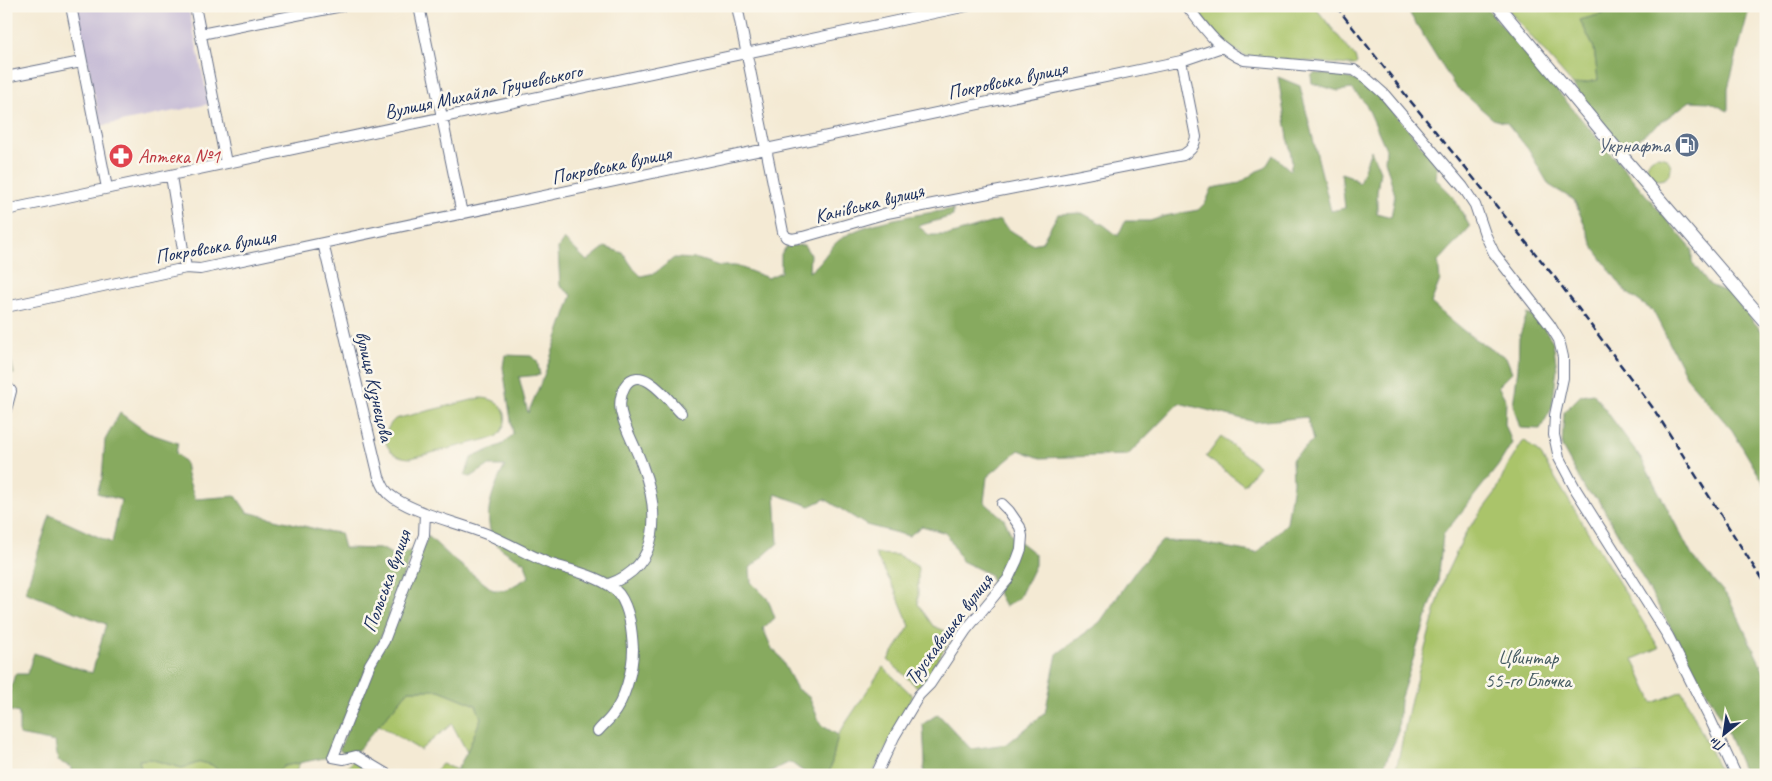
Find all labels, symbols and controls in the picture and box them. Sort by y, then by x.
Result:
street label: Покровська вулиця [945,55,1071,105]
street label: Вулиця Михайла Грушевського [382,58,586,125]
fuel station icon: Укрнафта [1674,132,1700,158]
place label: Укрнафта [1598,133,1672,158]
street label: Покровська вулиця [549,140,675,190]
pharmacy icon: Аптека №1 [108,143,134,169]
place label: Аптека №1 [138,144,221,169]
street label: Канівська вулиця [812,178,927,229]
street label: Покровська вулиця [153,223,279,269]
street label: вулиця Кузнєцова [349,328,400,446]
street label: Польська вулиця [356,525,417,636]
street label: Трускавецька вулиця [898,568,999,690]
park label: Цвинтар 55-го Блочка [1485,645,1573,693]
north arrow [1700,708,1750,758]
text: Пн [1706,733,1728,756]

